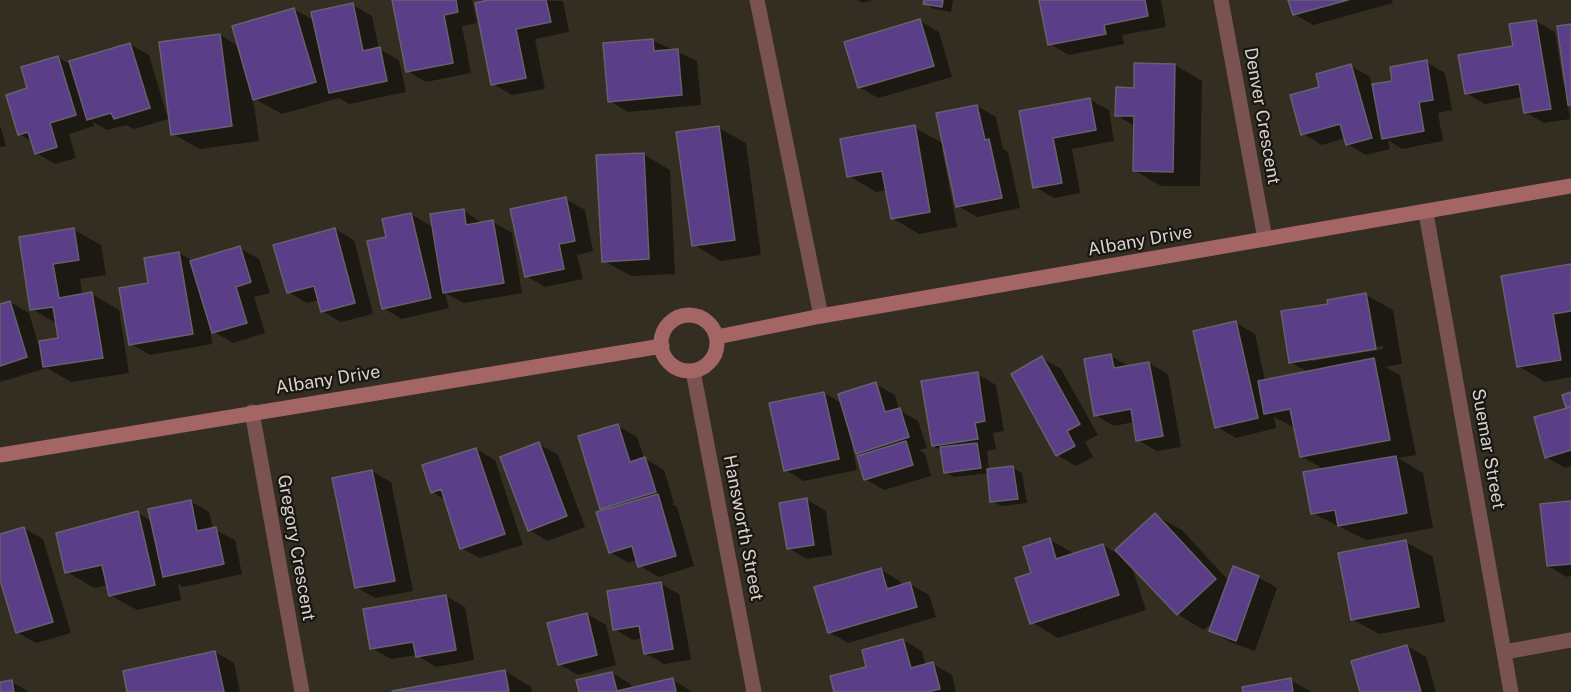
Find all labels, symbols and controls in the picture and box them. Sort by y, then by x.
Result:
street label: Denver Crescent [1239,46,1285,186]
street label: Albany Drive [1086,221,1194,261]
street label: Albany Drive [274,361,382,399]
street label: Suemar Street [1467,387,1509,511]
street label: Hansworth Street [718,453,768,603]
street label: Gregory Crescent [273,473,319,623]

